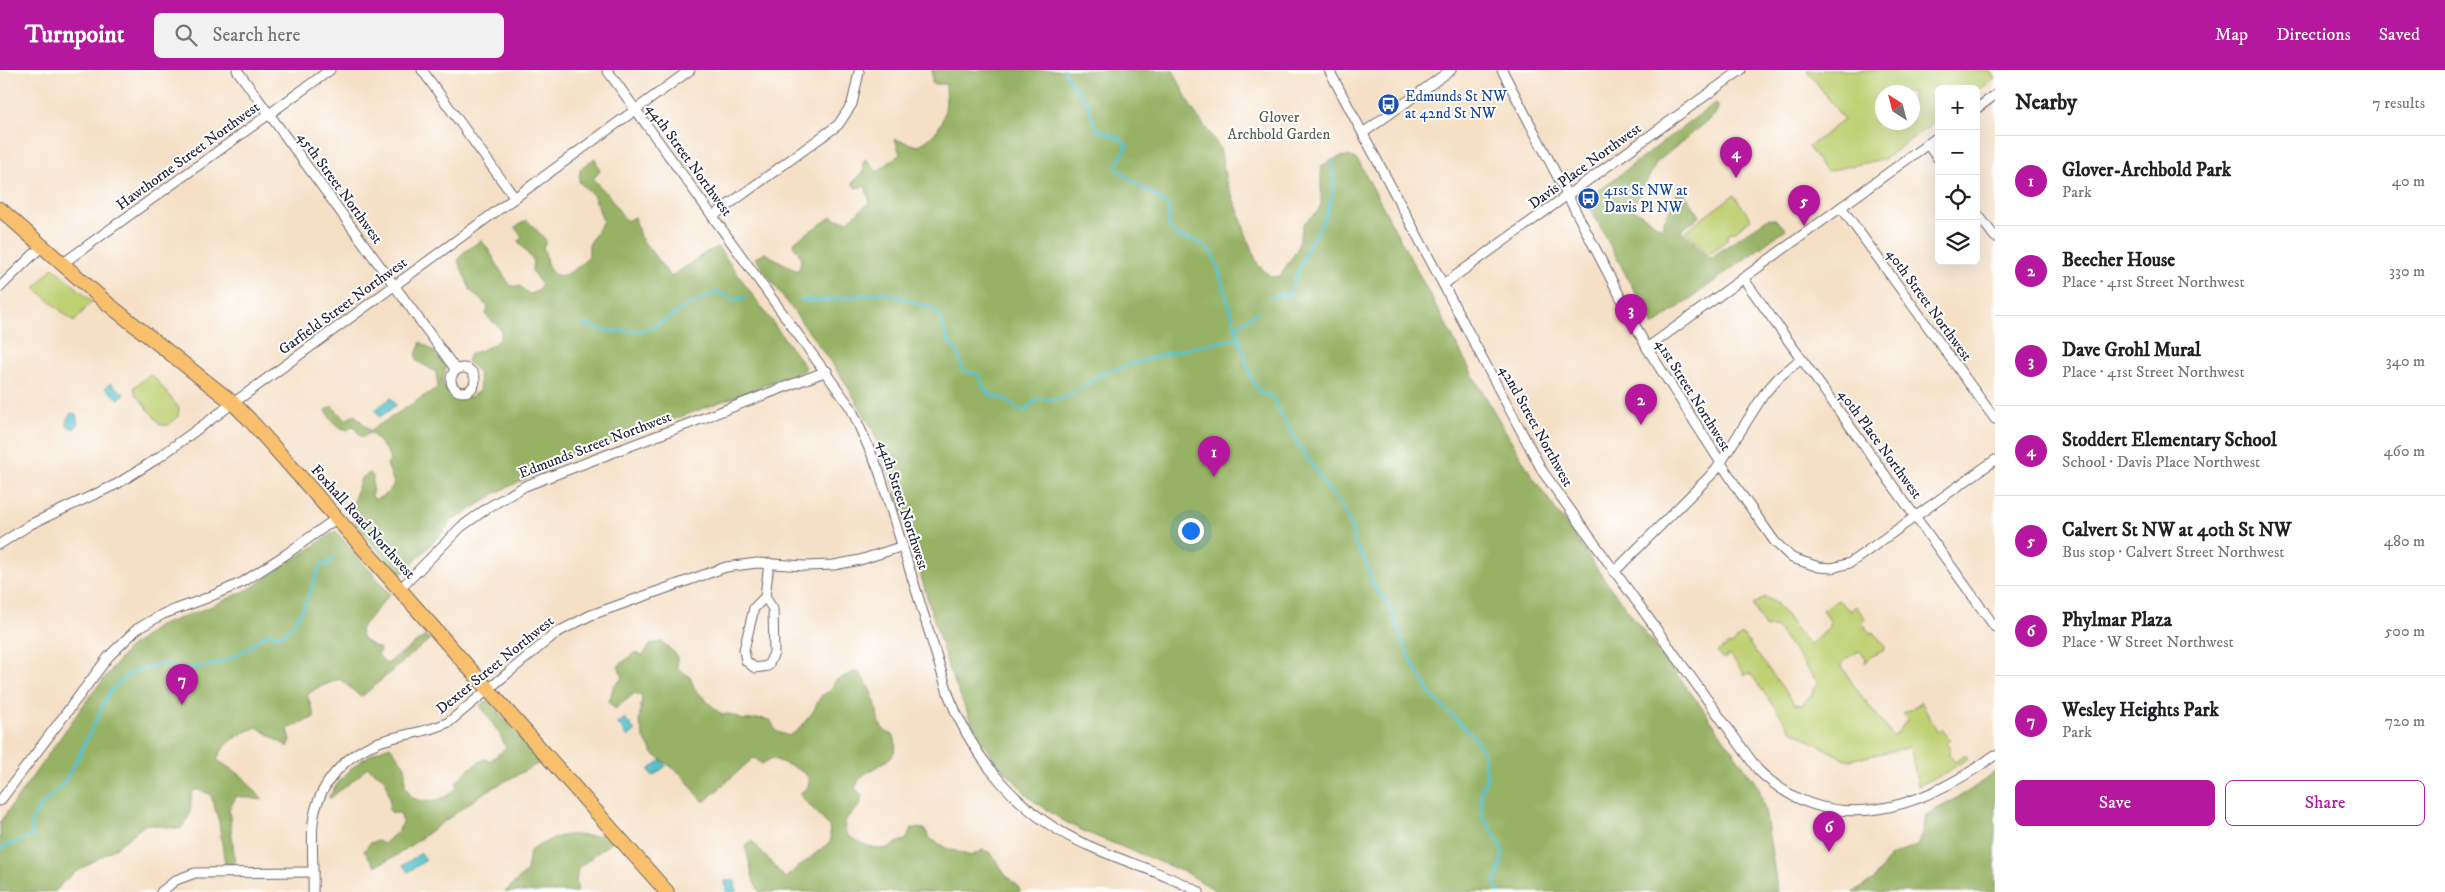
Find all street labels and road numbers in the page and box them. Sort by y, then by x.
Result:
street label: Hawthorne Street Northwest [112,97,264,214]
street label: 44th Street Northwest [642,100,736,220]
street label: Davis Place Northwest [1525,119,1645,213]
street label: 45th Street Northwest [293,128,387,248]
street label: 40th Street Northwest [1882,245,1976,365]
street label: Garfield Street Northwest [275,253,411,359]
street label: 41st Street Northwest [1651,335,1735,455]
street label: 42nd Street Northwest [1495,362,1577,490]
street label: 40th Place Northwest [1834,385,1926,503]
street label: Edmunds Street Northwest [516,407,674,483]
street label: 44th Street Northwest [873,438,933,572]
street label: Foxhall Road Northwest [307,461,419,583]
street label: Dexter Street Northwest [432,611,558,718]

